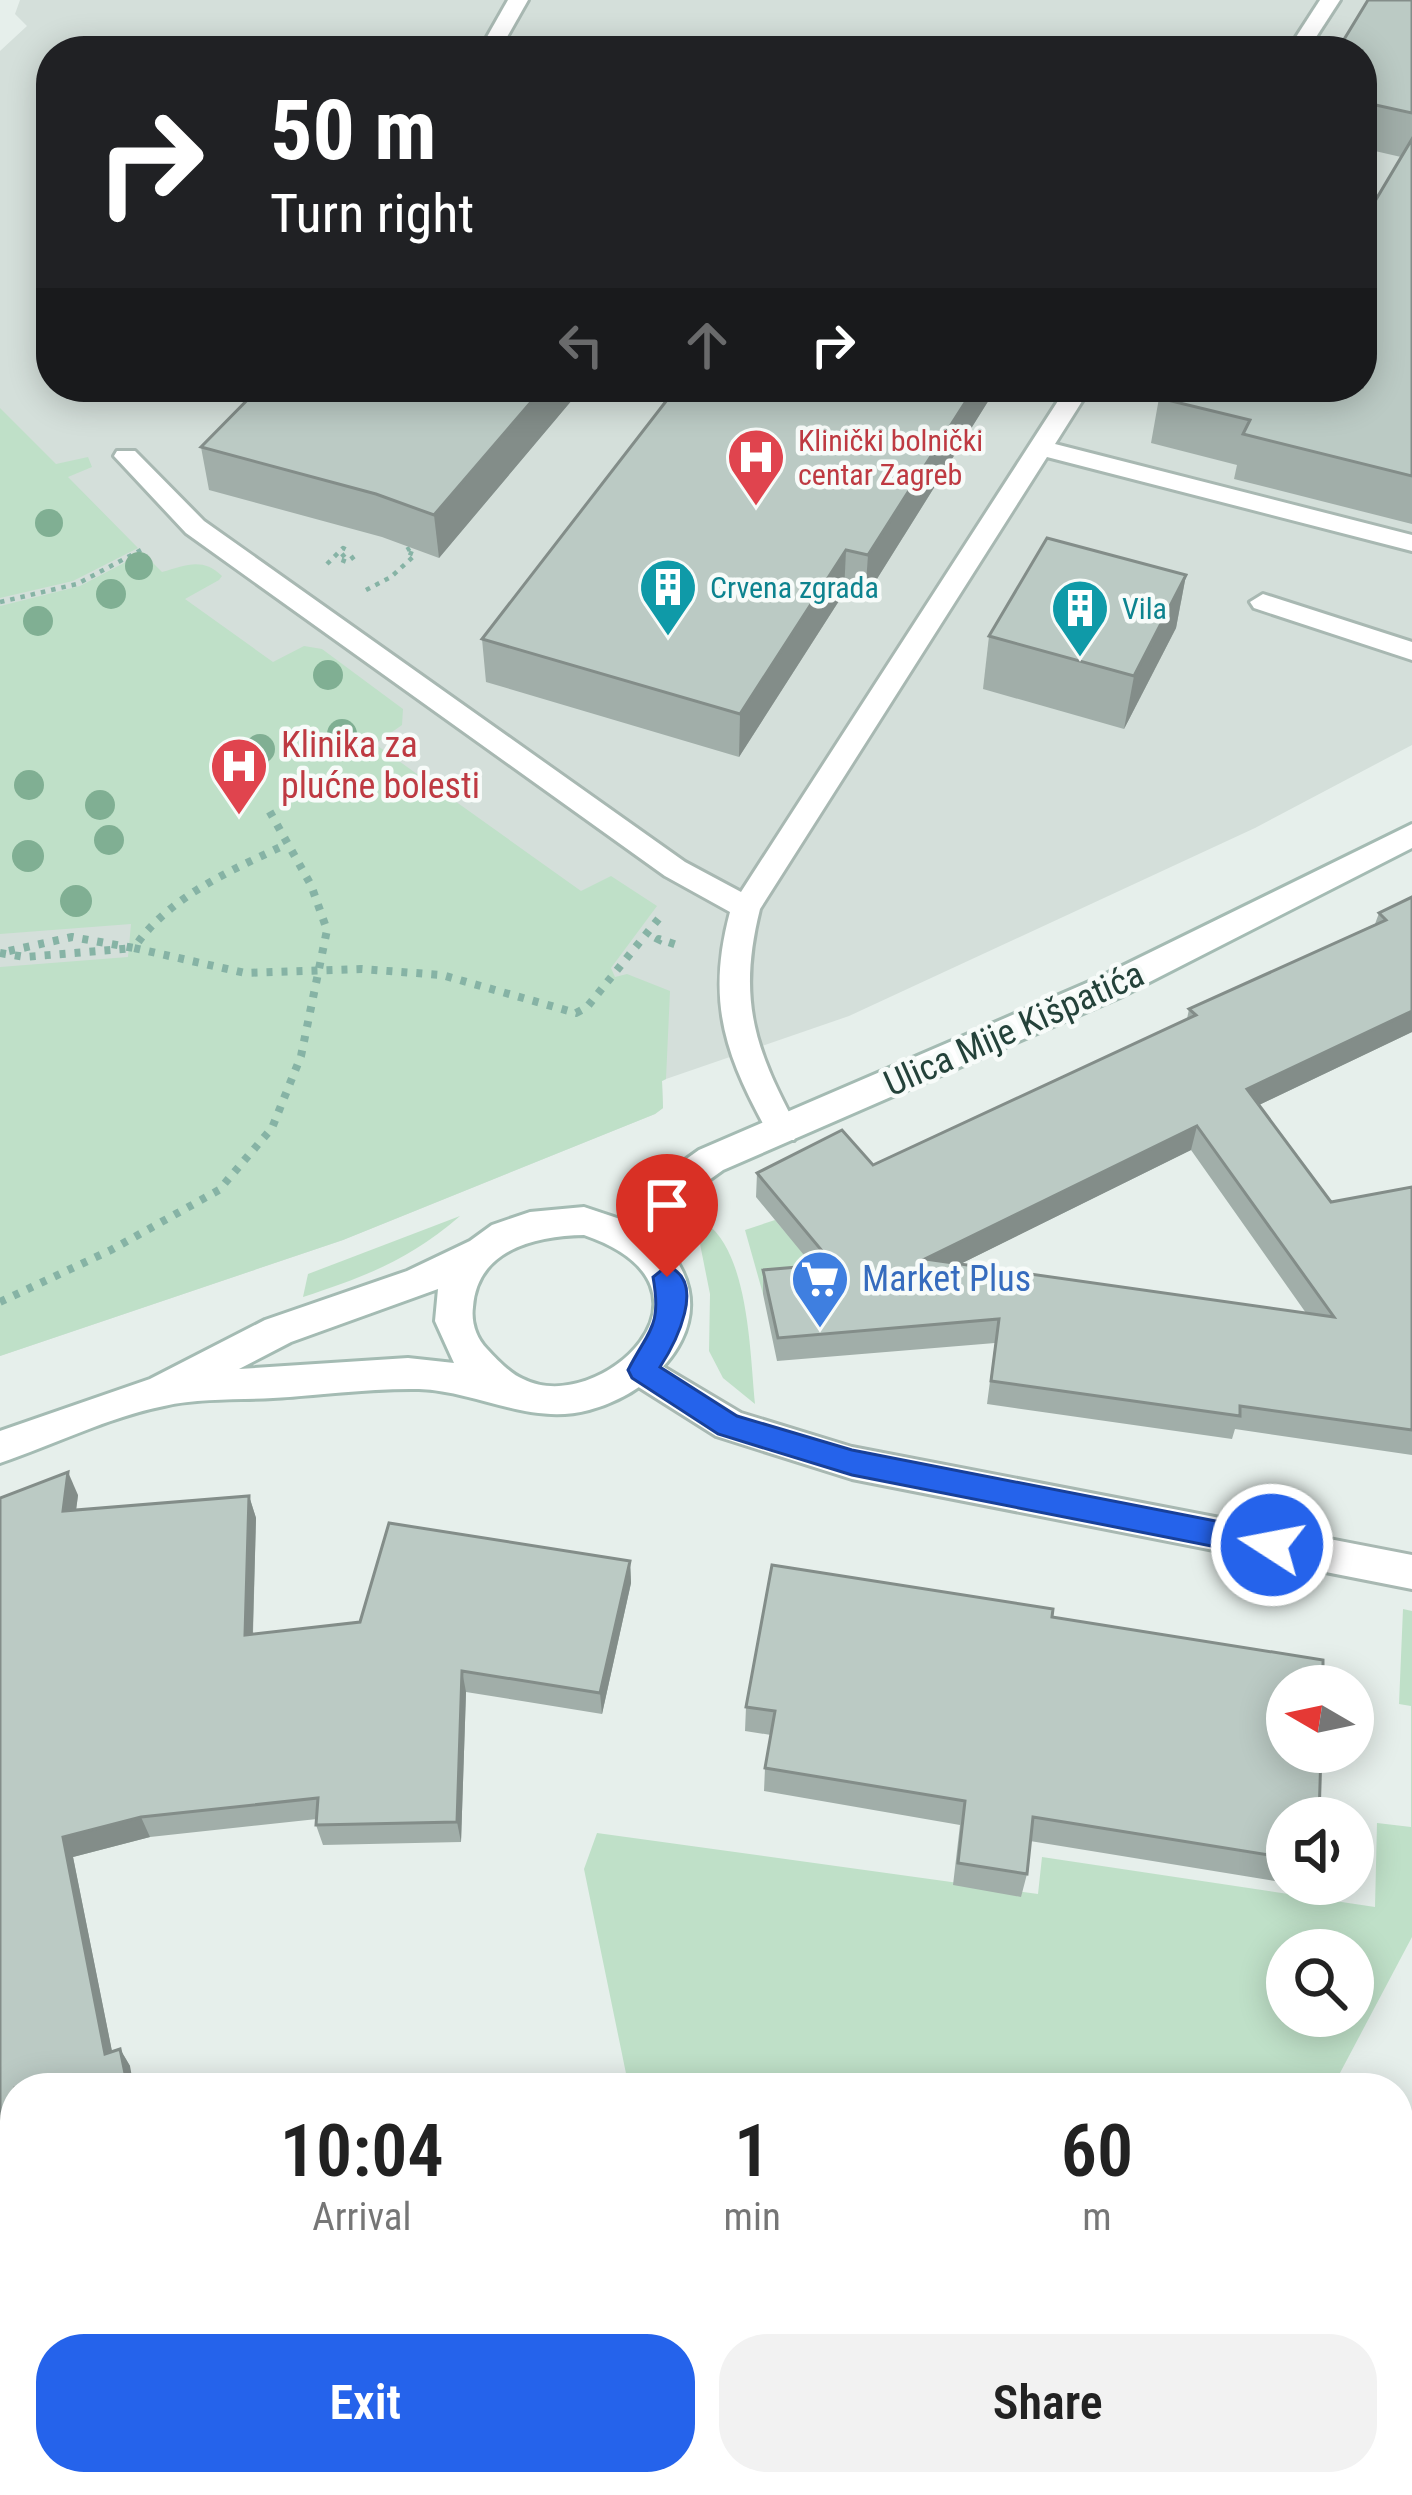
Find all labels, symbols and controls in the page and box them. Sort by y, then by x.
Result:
text: 50 m [270,81,437,180]
icon: right [72,84,228,240]
text: Turn right [270,182,474,245]
icon: left [548,312,614,378]
icon: ahead [674,312,740,378]
icon: right [800,312,866,378]
place label: Klinički bolnički centar Zagreb [798,423,983,492]
hospital icon: Klinički bolnički centar Zagreb [725,426,787,508]
building icon: Crvena zgrada [637,556,699,638]
place label: Crvena zgrada [710,570,879,605]
building icon: Vila [1049,577,1111,659]
place label: Vila [1122,591,1167,626]
place label: Klinika za plućne bolesti [281,724,480,807]
hospital icon: Klinika za plućne bolesti [208,735,270,817]
street label: Ulica Mije Kišpatića [878,953,1150,1105]
pin [616,1154,718,1277]
icon: arrive [634,1172,700,1238]
supermarket icon: Market Plus [789,1248,851,1330]
place label: Market Plus [862,1258,1031,1300]
position arrow [1209,1482,1335,1608]
north arrow [1266,1665,1374,1773]
map controls [1266,1665,1374,2037]
button: sound [1266,1797,1374,1905]
button: search [1266,1929,1374,2037]
text: 10:04 [280,2109,444,2194]
text: 1 [734,2109,770,2194]
text: 60 [1061,2109,1133,2194]
text: Arrival [312,2194,411,2240]
text: min [724,2194,781,2240]
text: m [1082,2194,1112,2240]
button: Exit [36,2334,695,2472]
button: Share [719,2334,1377,2472]

